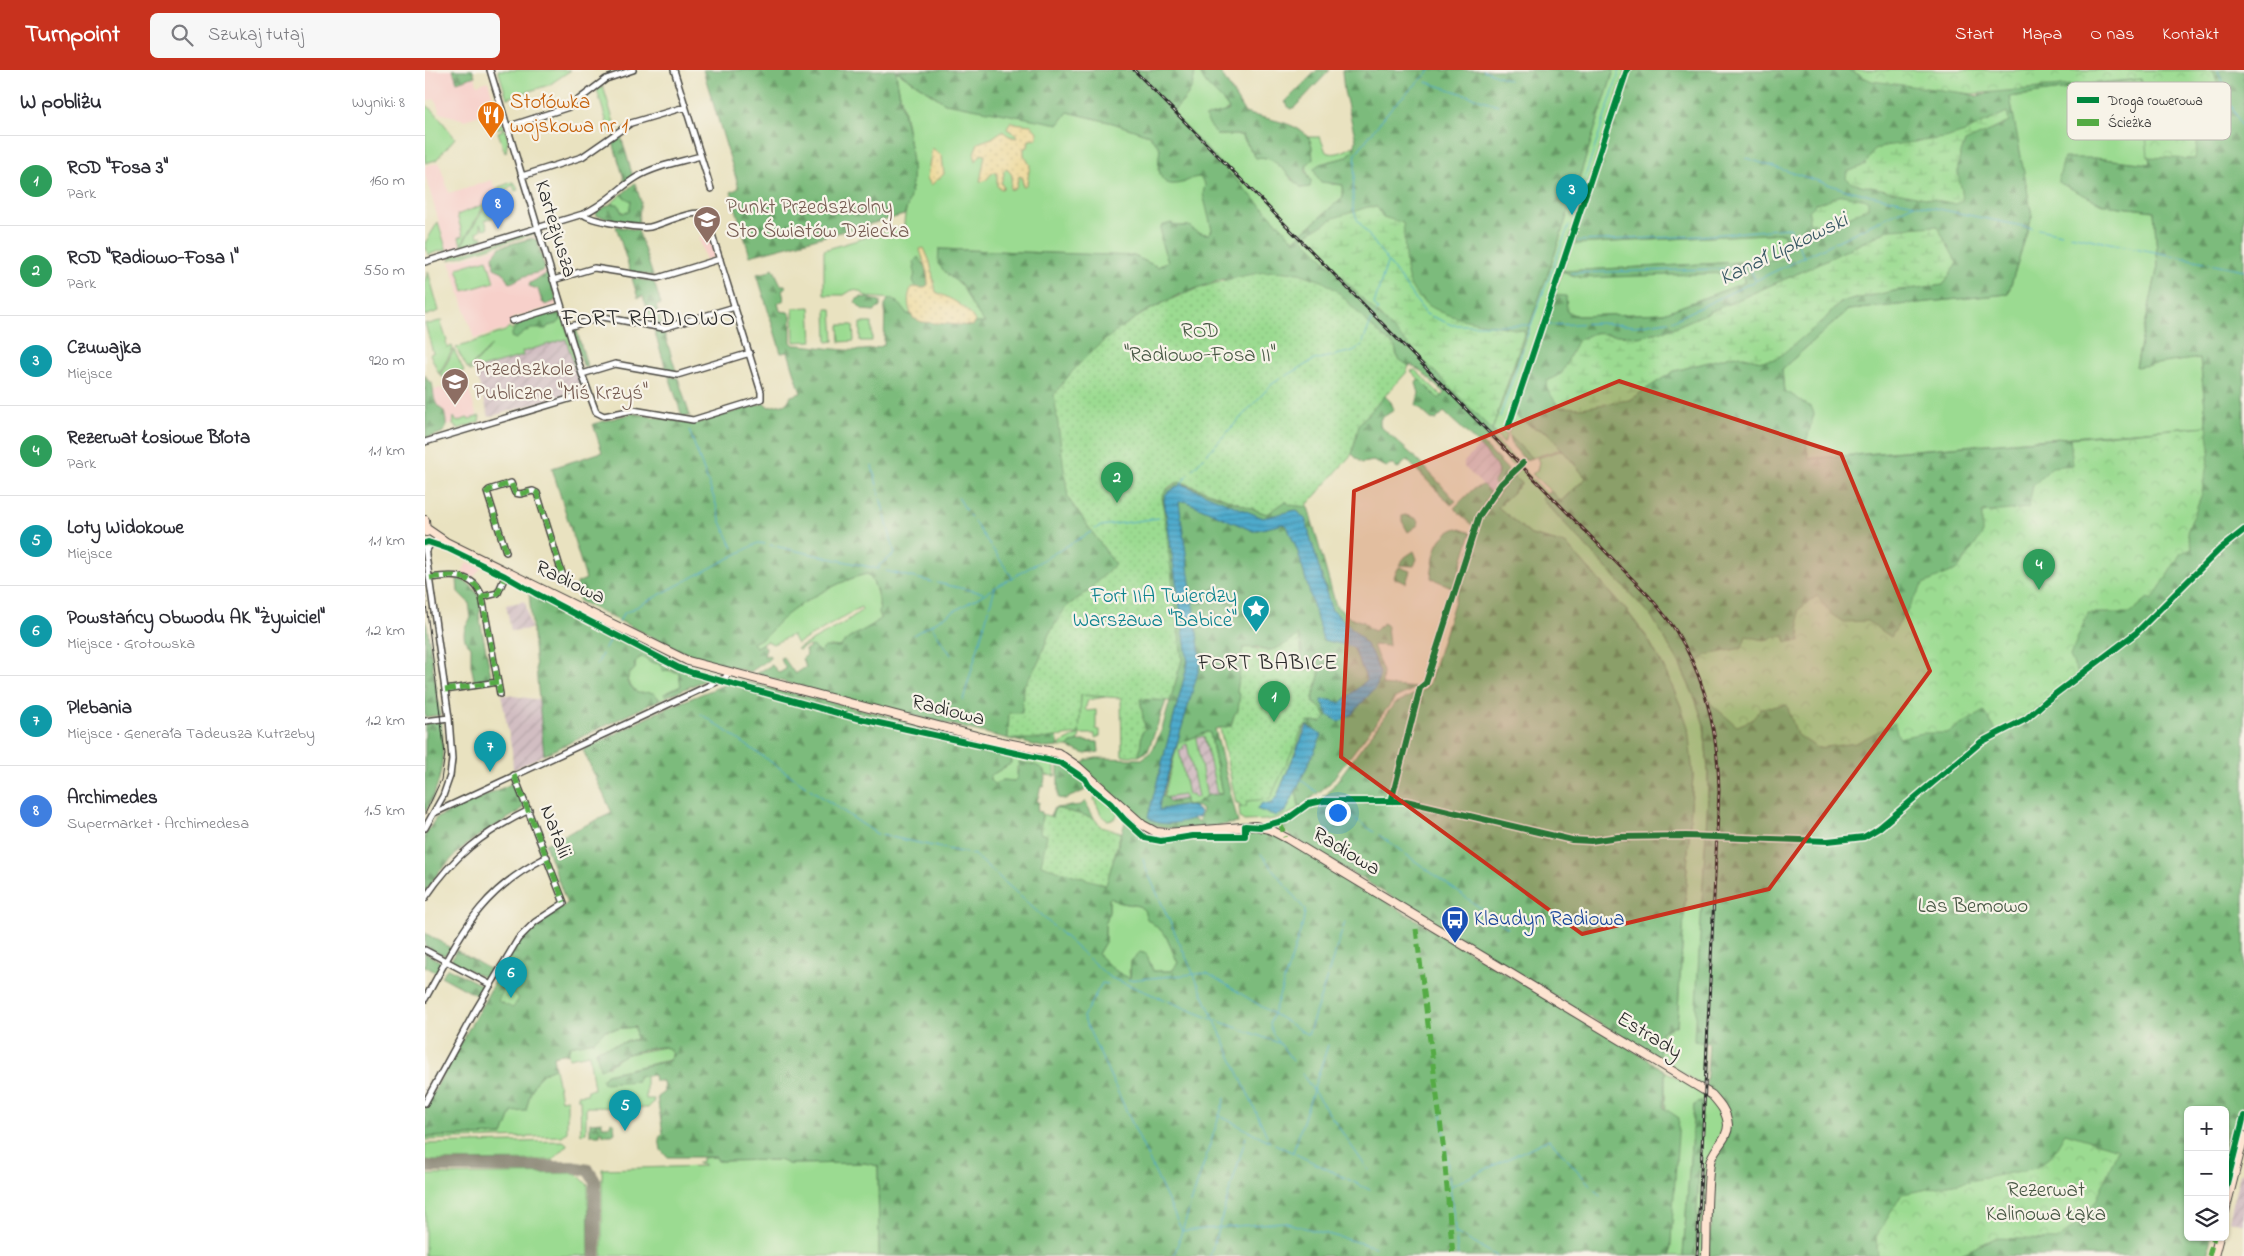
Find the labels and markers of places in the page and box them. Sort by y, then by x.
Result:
place label: Stołówka wojskowa nr 1 [510,88,629,142]
restaurant icon: Stołówka wojskowa nr 1 [476,100,506,139]
pin: 3 [1556,174,1588,215]
pin: 8 [482,188,514,229]
place label: Punkt Przedszkolny Sto Światów Dziecka [726,193,909,247]
school or university icon: Punkt Przedszkolny Sto Światów Dziecka [692,205,722,244]
place label: Przedszkole Publiczne "Miś Krzyś" [474,355,648,411]
school or university icon: Przedszkole Publiczne "Miś Krzyś" [440,367,470,406]
pin: 2 [1101,462,1133,503]
pin: 4 [2023,549,2055,590]
place label: Fort IIA Twierdzy Warszawa "Babice" [1073,582,1237,636]
place icon: Fort IIA Twierdzy Warszawa "Babice" [1241,594,1271,633]
pin: 1 [1258,681,1290,722]
pin: 7 [474,731,506,772]
bus stop icon: Klaudyn Radiowa [1440,905,1470,944]
place label: Klaudyn Radiowa [1474,905,1625,937]
pin: 6 [495,957,527,998]
pin: 5 [609,1090,641,1131]

